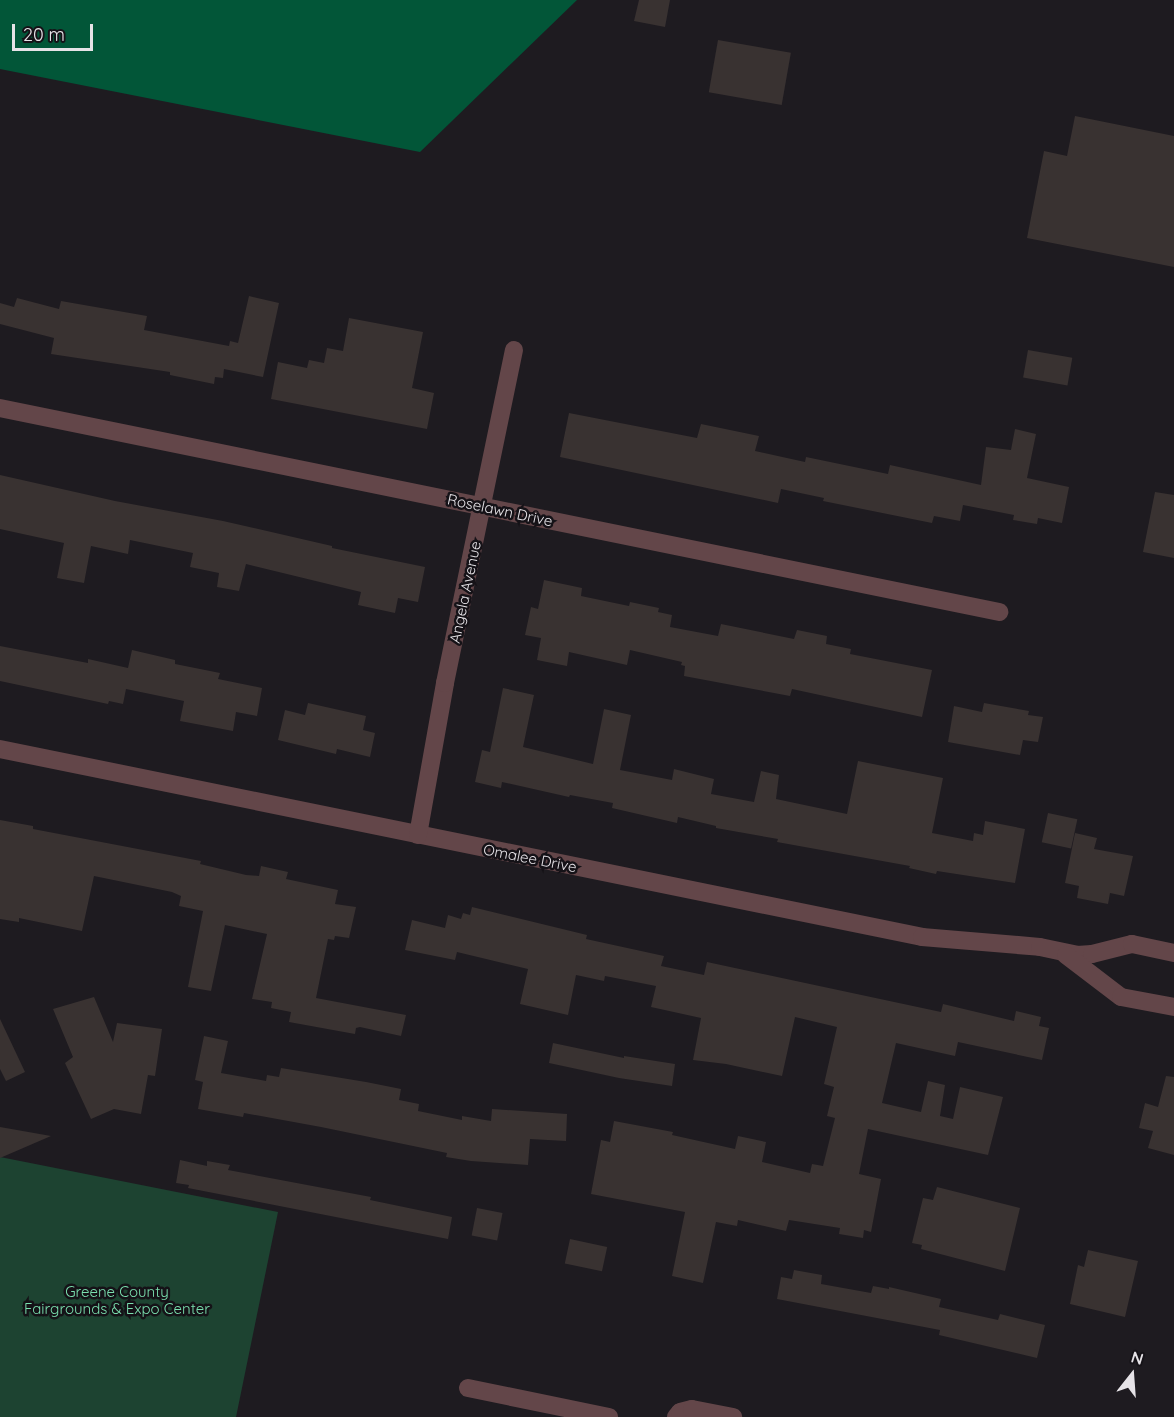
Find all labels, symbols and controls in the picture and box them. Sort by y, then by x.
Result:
scale bar [15,12,96,50]
text: 20 m [23,23,65,46]
street label: Roselawn Drive [446,490,554,530]
street label: Angela Avenue [445,539,485,645]
street label: Omalee Drive [482,840,578,876]
park label: Greene County Fairgrounds & Expo Center [24,1282,210,1317]
north arrow [1102,1345,1162,1405]
text: N [1129,1347,1146,1369]

